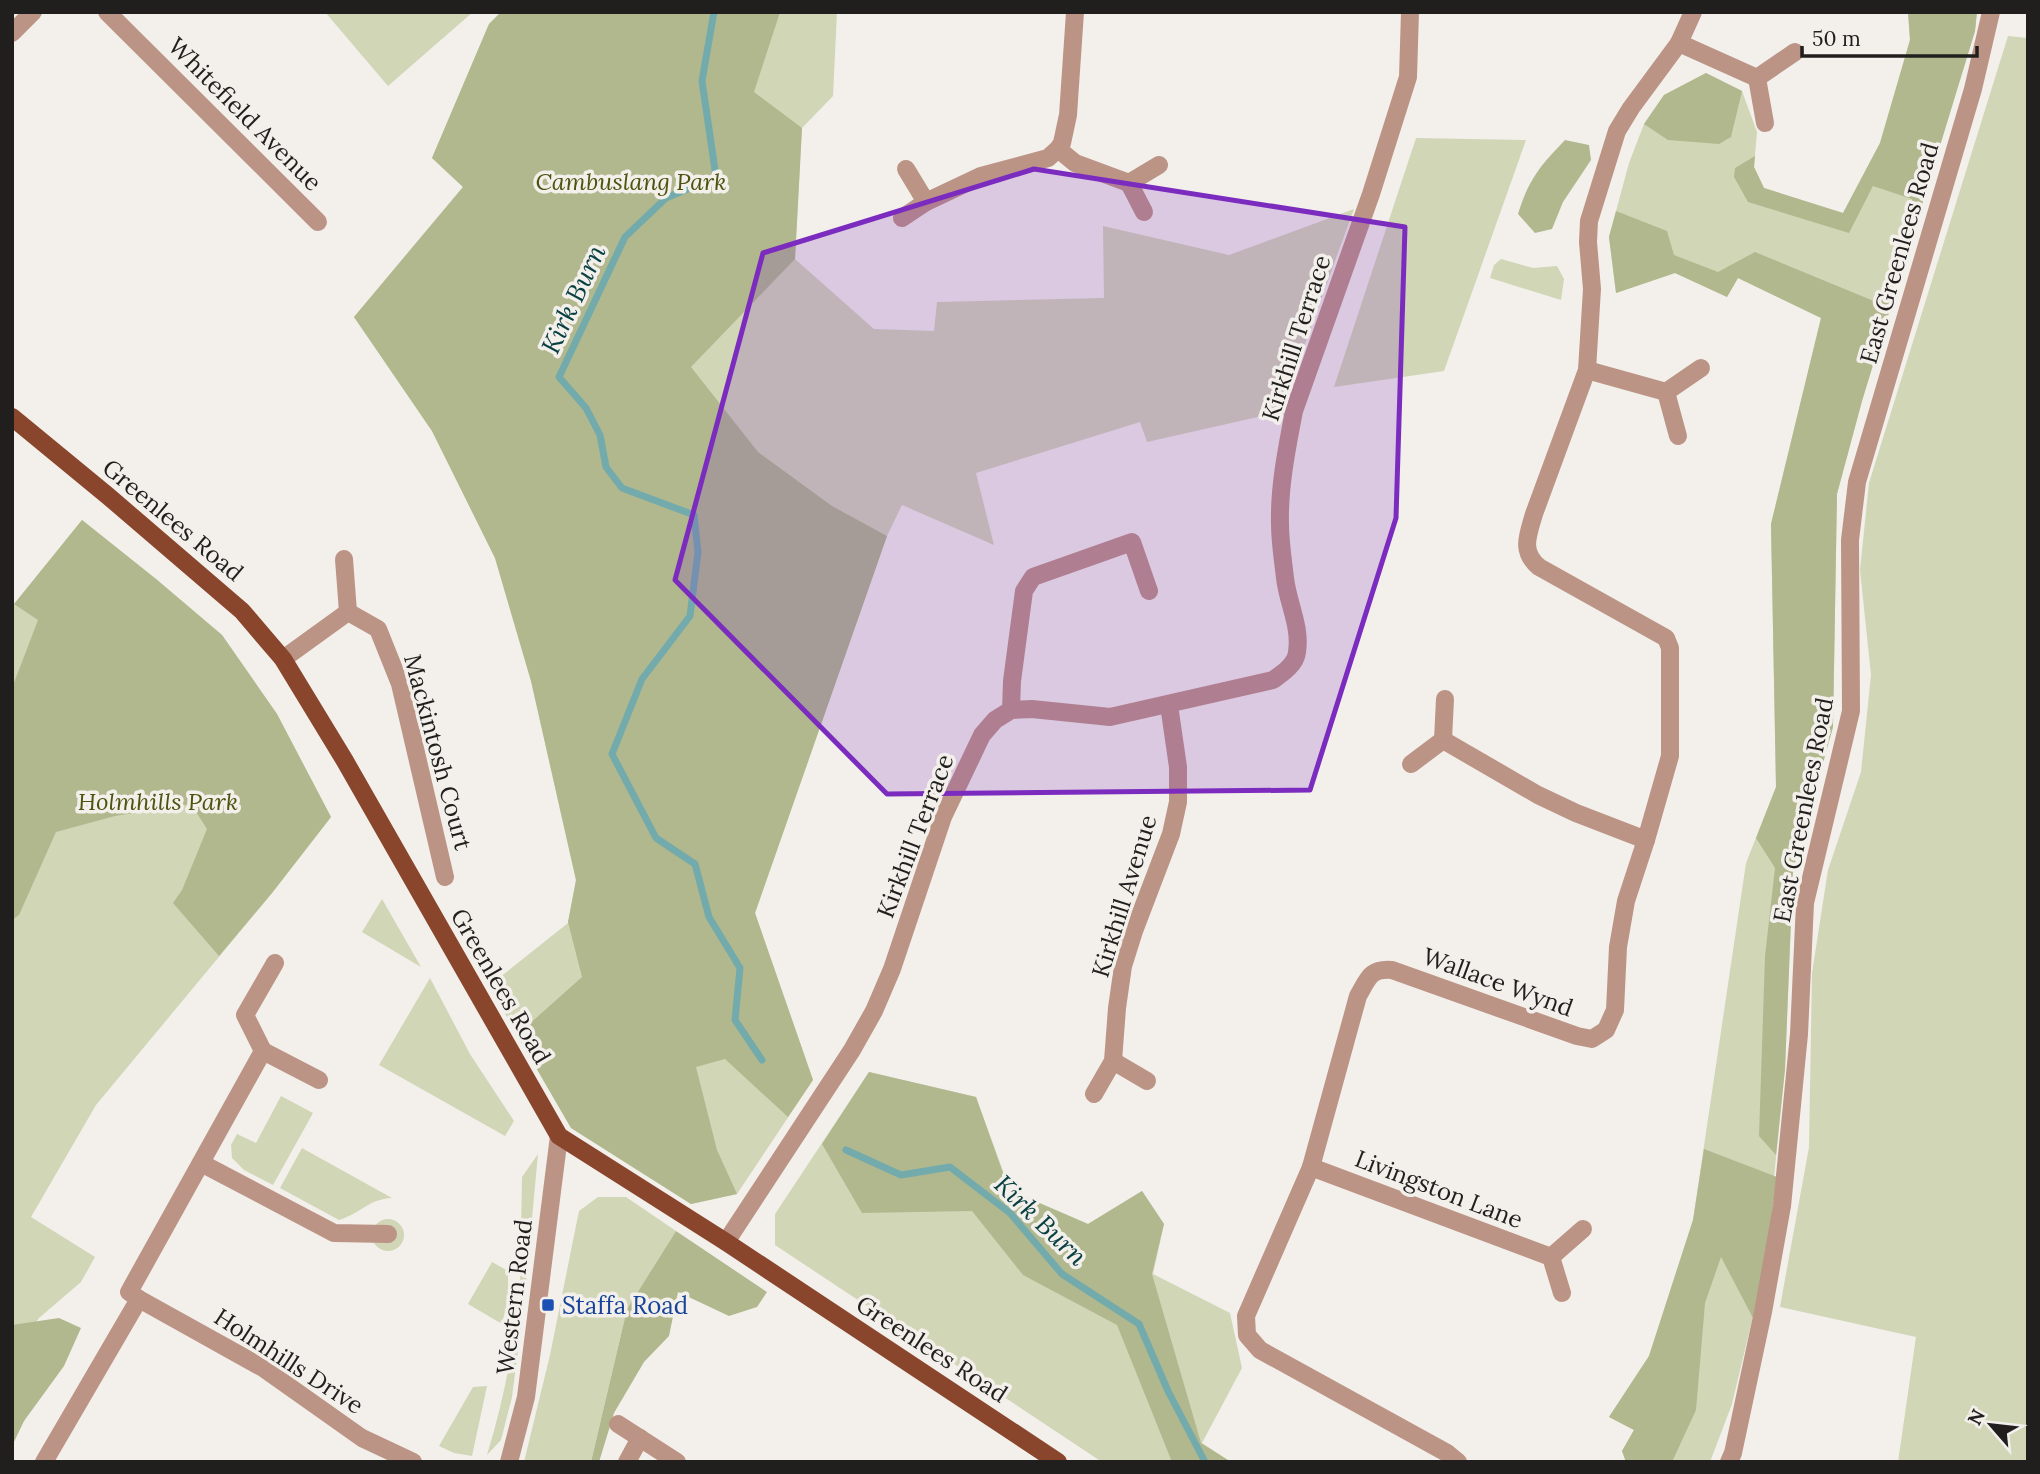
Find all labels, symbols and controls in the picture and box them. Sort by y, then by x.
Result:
scale bar [1802,14,1977,58]
text: 50 m [1812,25,1861,52]
street label: Whitefield Avenue [162,31,328,197]
street label: East Greenlees Road [1853,139,1945,367]
park label: Cambuslang Park [535,166,727,197]
water label: Kirk Burn [533,239,613,359]
street label: Kirkhill Terrace [1255,251,1337,425]
street label: Greenlees Road [96,452,250,588]
street label: Mackintosh Court [397,651,479,854]
street label: East Greenlees Road [1766,695,1840,925]
street label: Kirkhill Terrace [870,750,960,922]
park label: Holmhills Park [78,786,238,817]
street label: Kirkhill Avenue [1085,811,1163,981]
street label: Greenlees Road [444,903,558,1069]
street label: Wallace Wynd [1419,940,1577,1024]
street label: Livingston Lane [1351,1143,1527,1235]
water label: Kirk Burn [988,1168,1094,1272]
street label: Western Road [489,1218,539,1376]
street label: Greenlees Road [850,1288,1014,1410]
place label: Staffa Road [562,1290,688,1321]
marker: Staffa Road [540,1297,556,1313]
street label: Holmhills Drive [208,1301,370,1421]
north arrow [1956,1390,2026,1460]
text: N [1962,1405,1990,1429]

